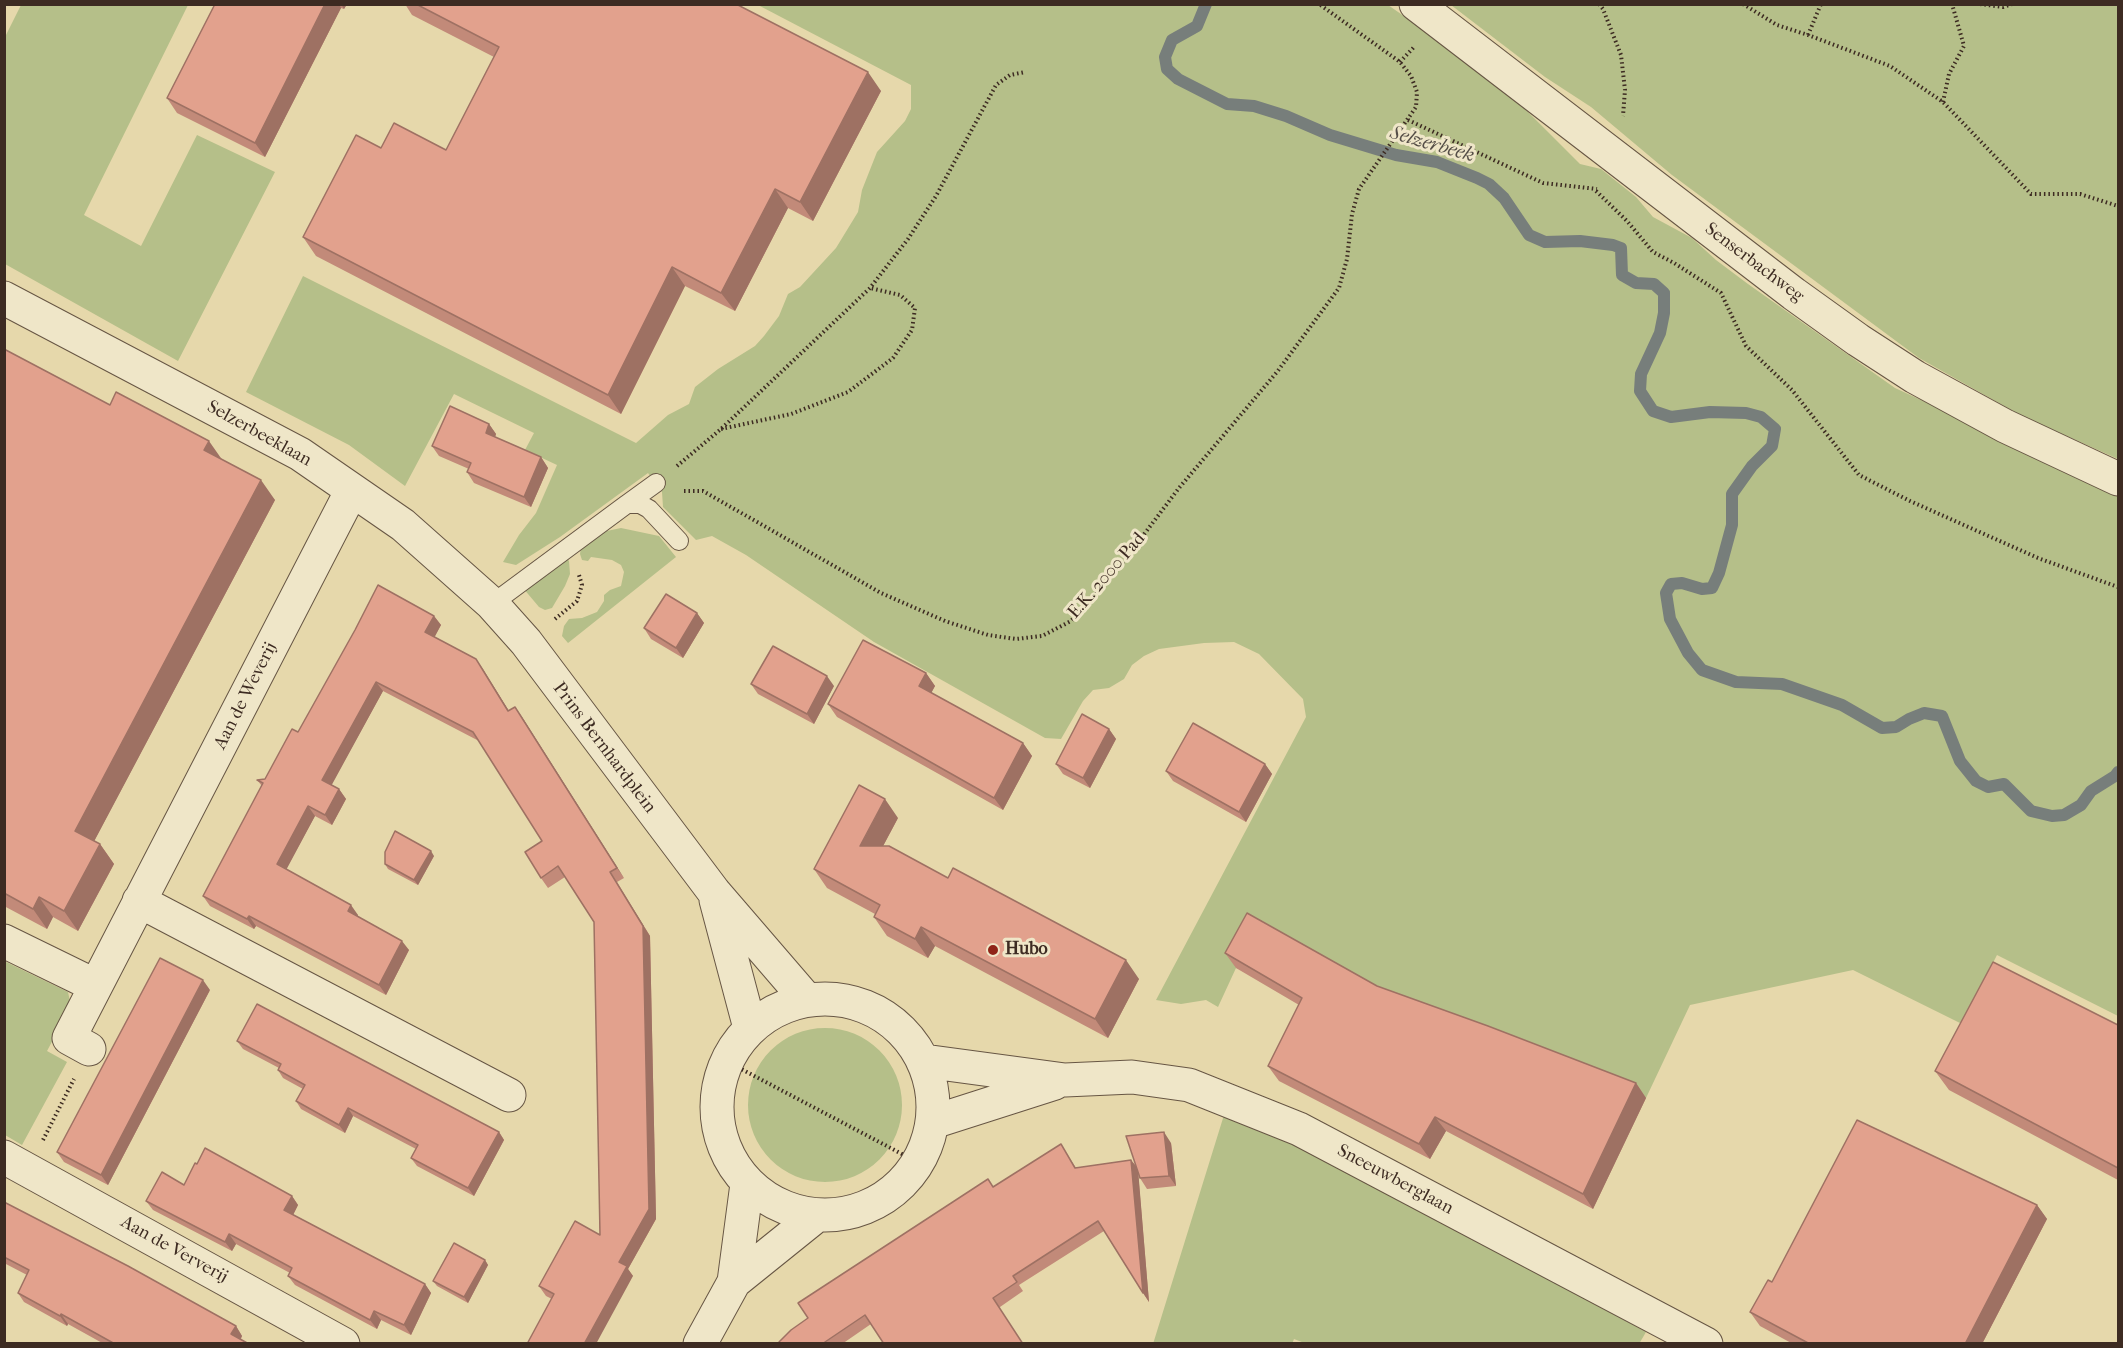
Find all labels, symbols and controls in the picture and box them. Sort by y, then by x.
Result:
water label: Selzerbeek [1387,122,1477,168]
street label: Senserbachweg [1700,219,1808,307]
street label: Selzerbeeklaan [203,396,315,472]
street label: E.K. 2000 Pad [1064,529,1150,623]
street label: Aan de Weverij [210,639,282,753]
street label: Prins Bernhardplein [548,678,660,818]
place label: Hubo [1005,939,1048,961]
marker: Hubo [986,943,1000,957]
street label: Sneeuwberglaan [1333,1140,1457,1220]
street label: Aan de Ververij [117,1212,231,1288]

